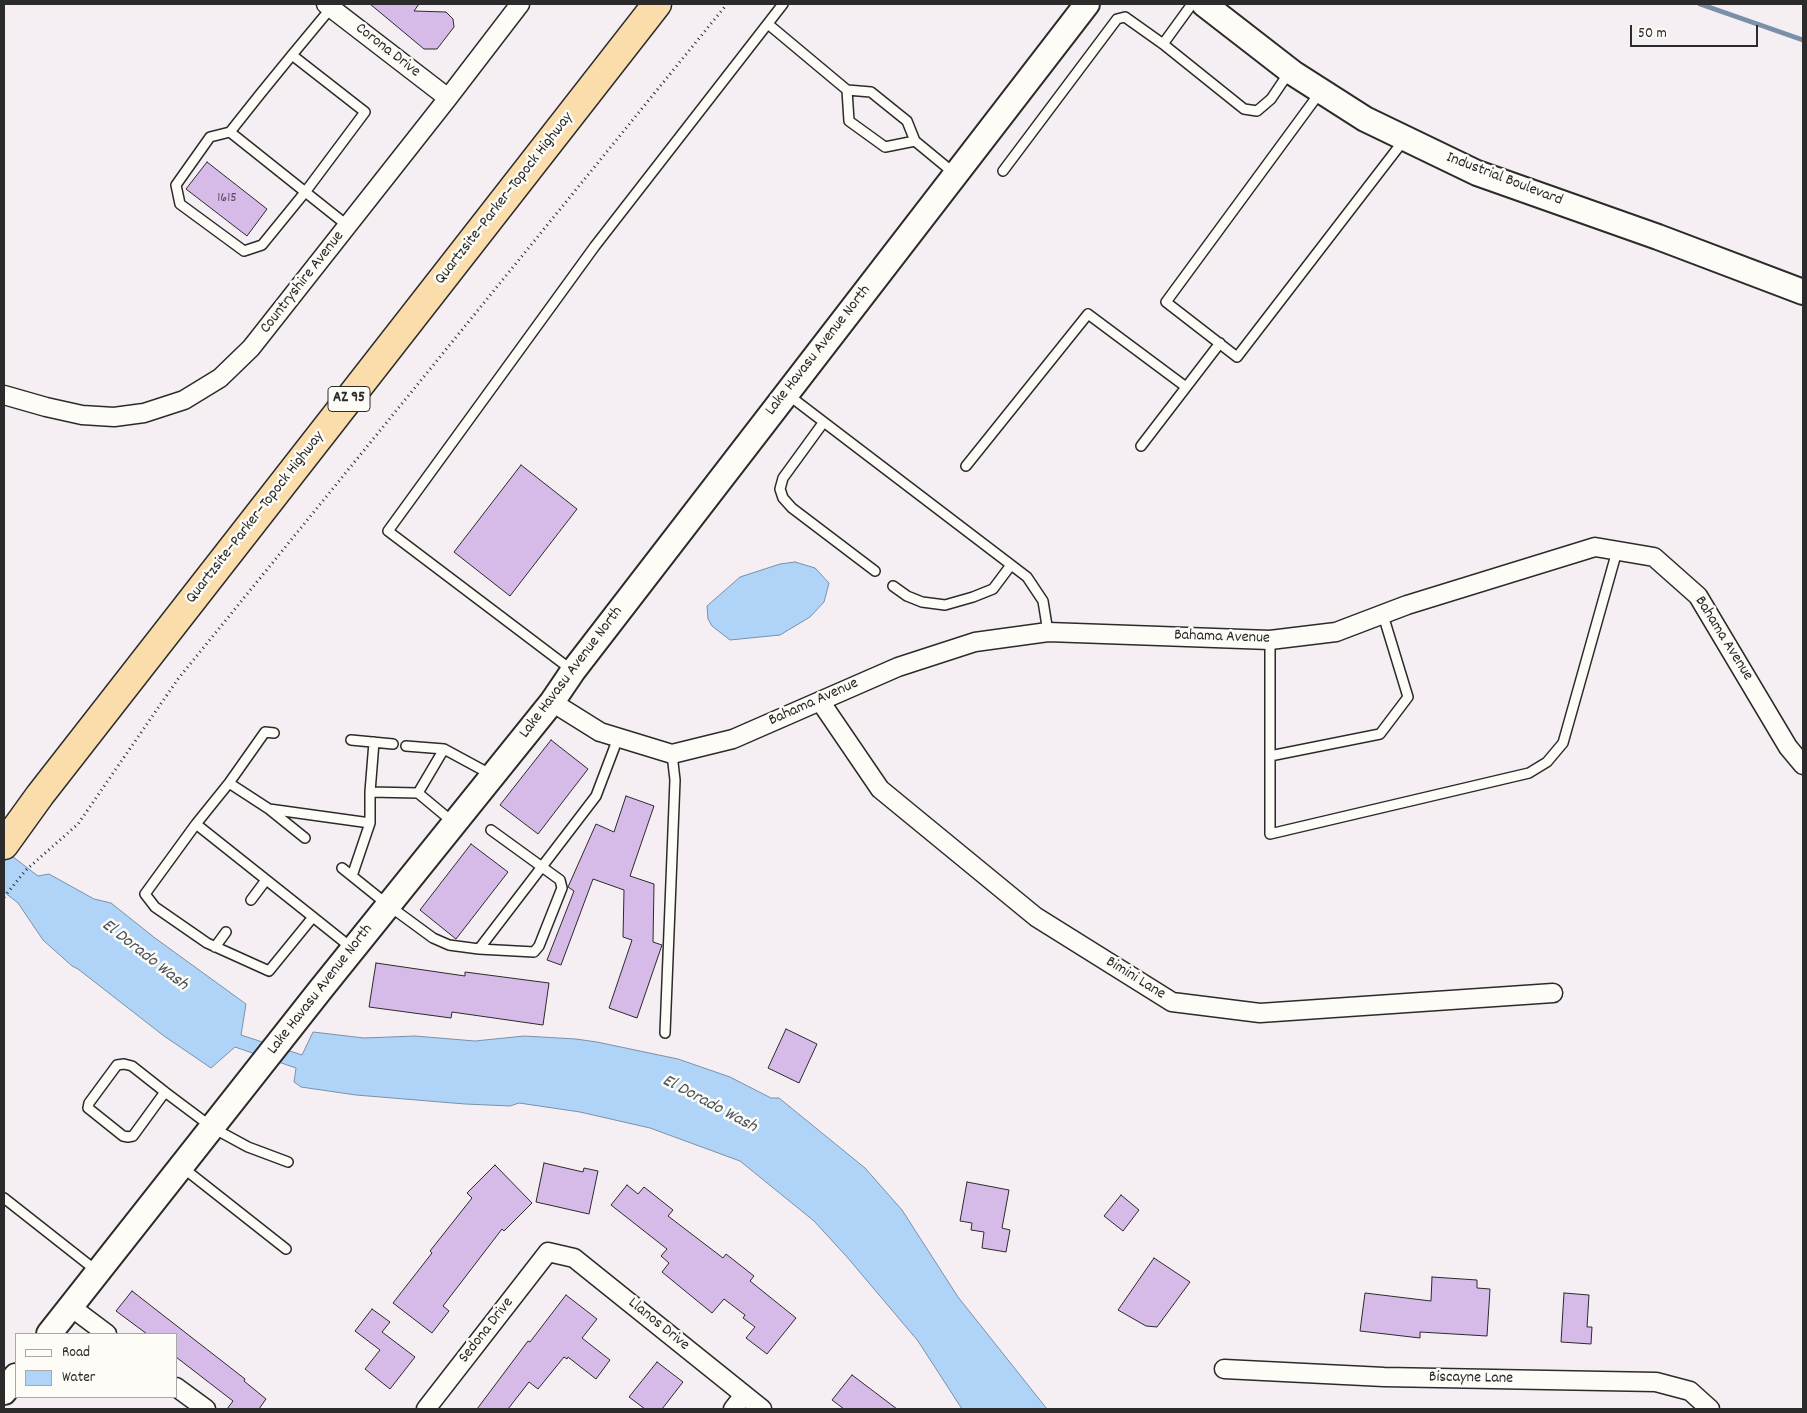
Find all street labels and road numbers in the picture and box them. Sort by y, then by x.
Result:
street label: Corona Drive [351,20,423,82]
street label: Quartzsite–Parker–Topock Highway [432,109,578,289]
street label: Industrial Boulevard [1443,149,1565,211]
street label: Countryshire Avenue [257,228,349,338]
street label: Lake Havasu Avenue North [762,282,876,420]
road number: AZ 95 [328,386,370,412]
street label: Quartzsite–Parker–Topock Highway [183,428,329,608]
street label: Bahama Avenue [1689,593,1757,685]
street label: Lake Havasu Avenue North [516,603,628,743]
street label: Bahama Avenue [1174,627,1270,649]
street label: Bahama Avenue [766,675,862,731]
street label: Lake Havasu Avenue North [264,921,378,1059]
street label: Bimini Lane [1102,953,1168,1005]
street label: Sedona Drive [455,1294,519,1368]
street label: Llanos Drive [623,1294,693,1356]
street label: Biscayne Lane [1429,1369,1513,1389]

